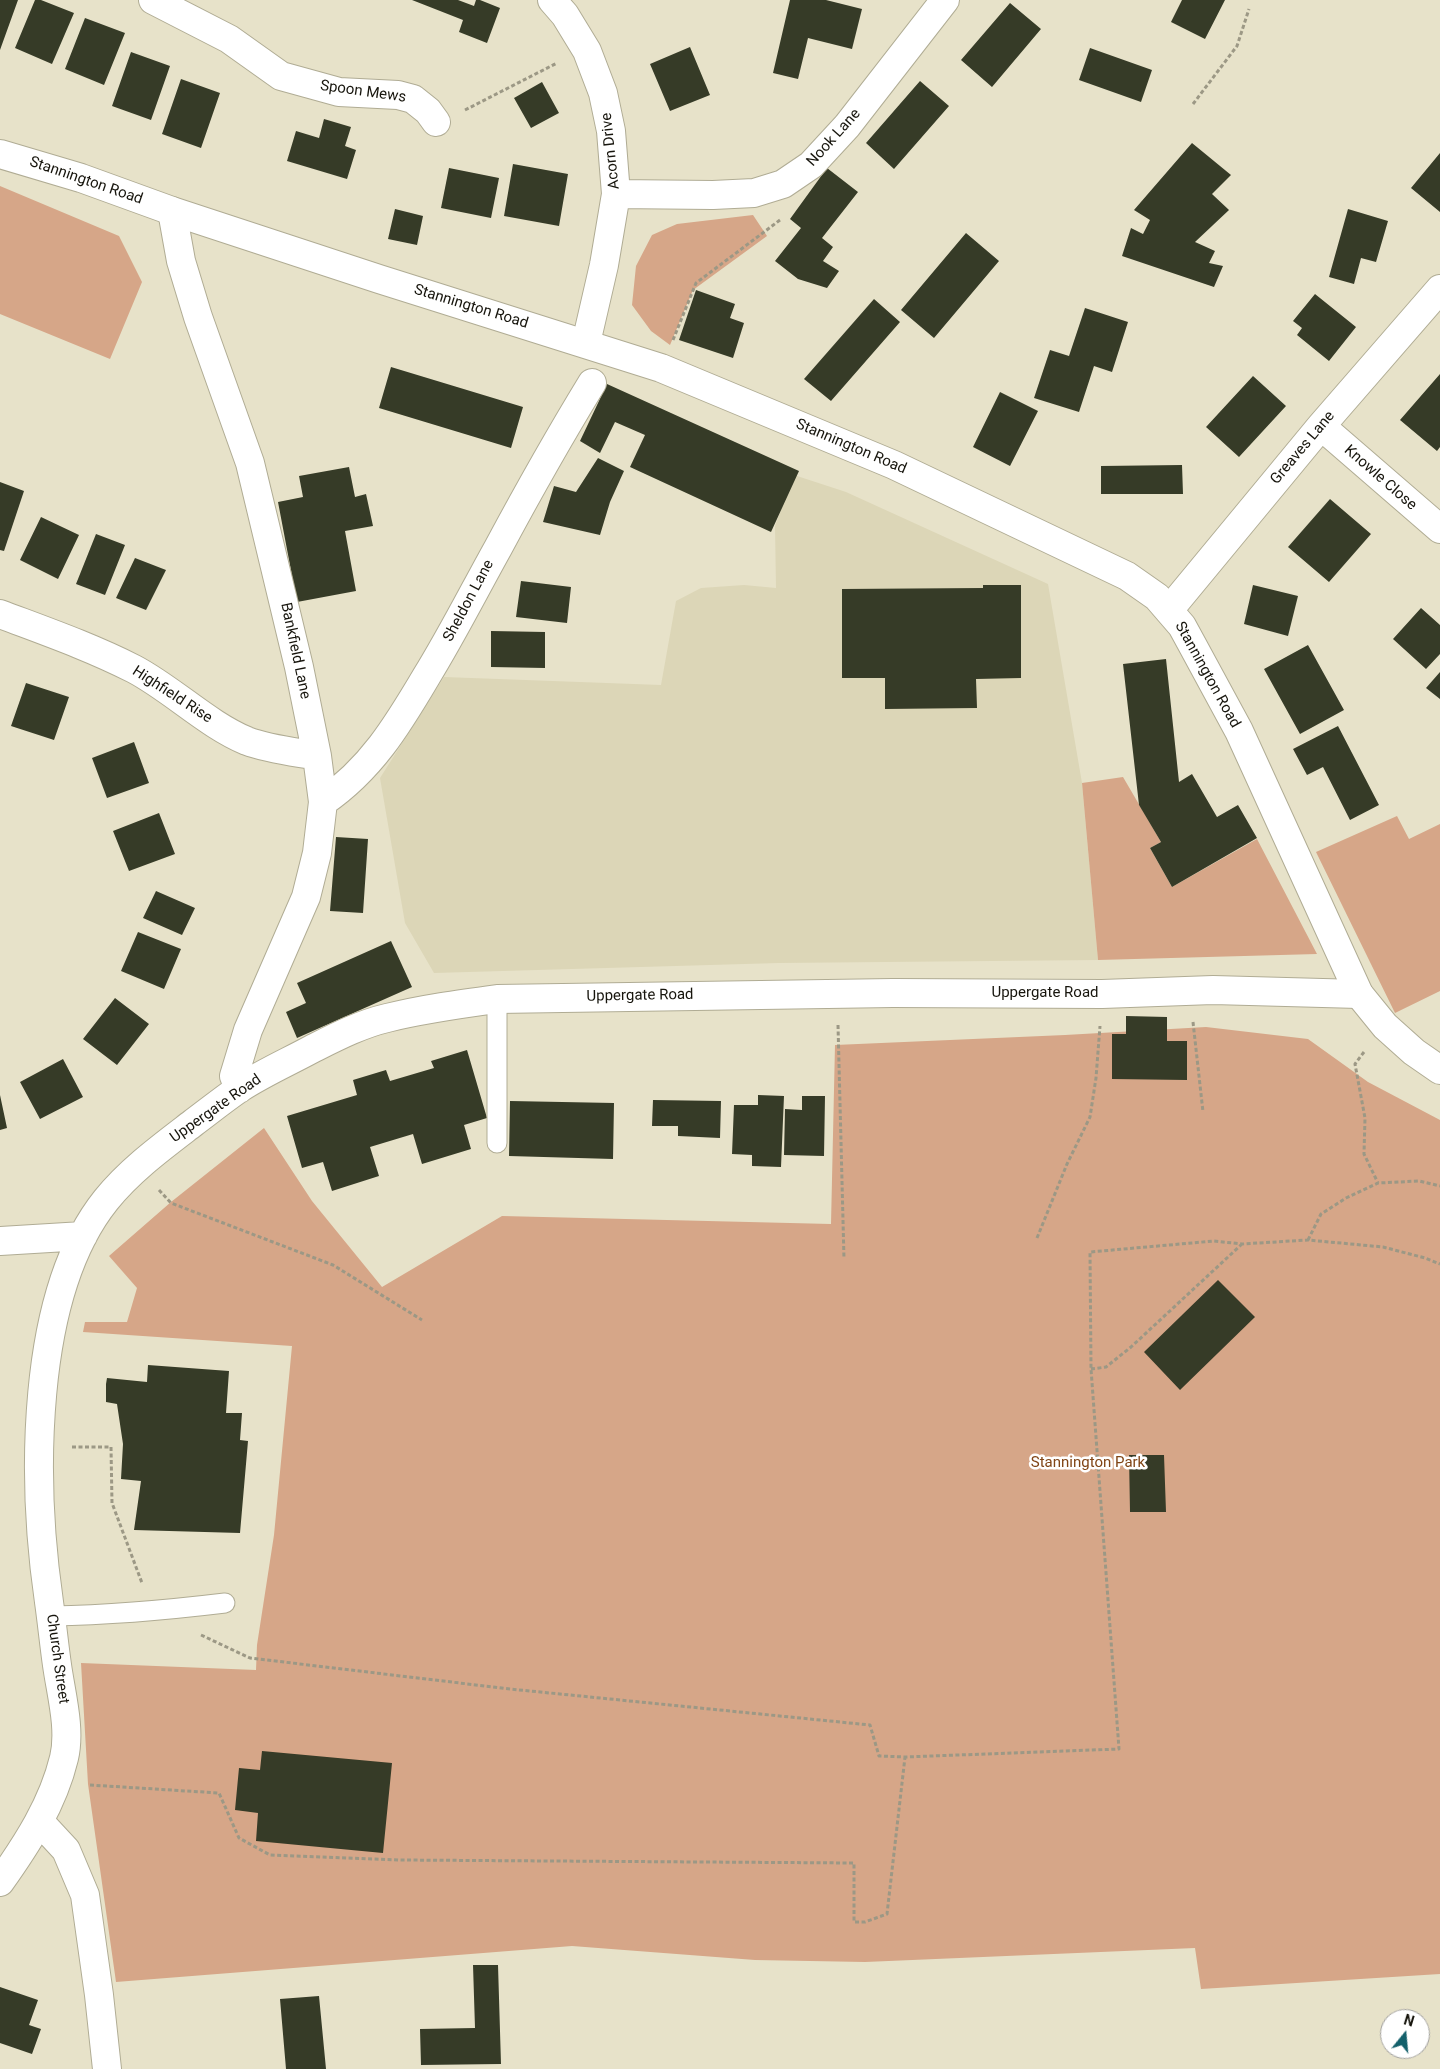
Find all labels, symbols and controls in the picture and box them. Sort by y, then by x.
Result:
street label: Spoon Mews [319,77,407,107]
street label: Nook Lane [803,105,865,171]
street label: Acorn Drive [598,112,624,190]
street label: Stannington Road [27,153,145,209]
street label: Stannington Road [412,281,530,333]
street label: Greaves Lane [1267,408,1339,488]
street label: Stannington Road [793,416,909,478]
street label: Knowle Close [1340,442,1420,514]
street label: Sheldon Lane [440,557,498,645]
street label: Bankfield Lane [276,601,314,701]
street label: Stannington Road [1170,619,1244,731]
street label: Highfield Rise [129,662,215,728]
street label: Uppergate Road [991,984,1099,1002]
street label: Uppergate Road [586,986,694,1006]
street label: Uppergate Road [167,1071,265,1147]
park label: Stannington Park [1031,1454,1145,1472]
street label: Church Street [42,1613,72,1705]
north arrow [1380,2009,1430,2059]
text: N [1402,2012,1416,2030]

